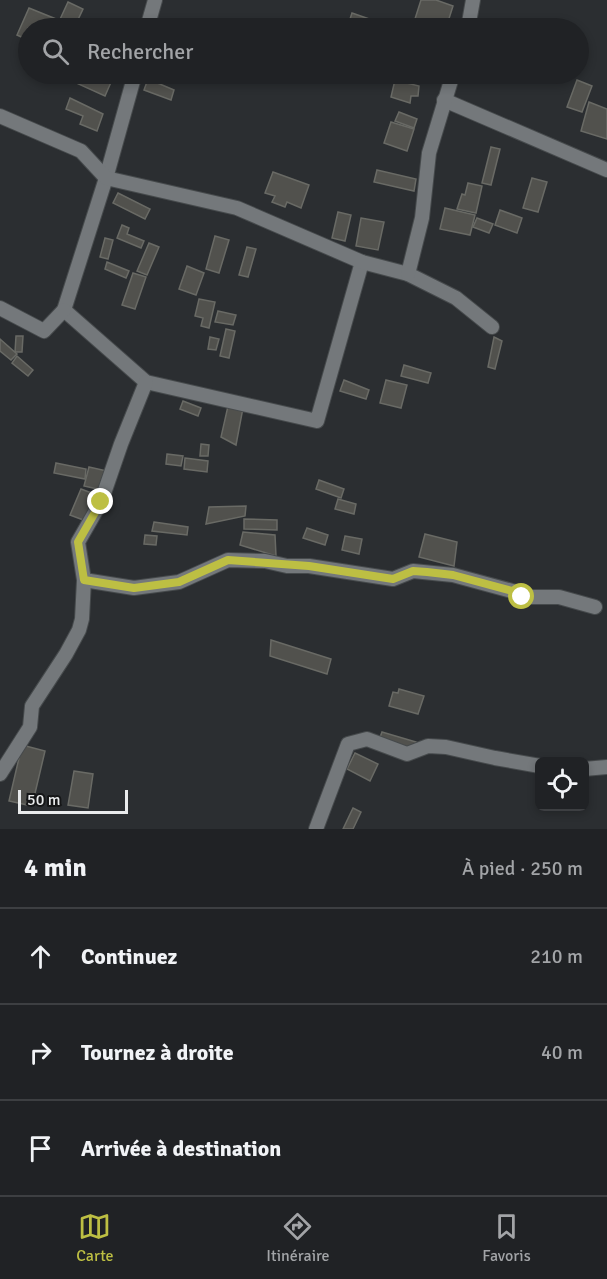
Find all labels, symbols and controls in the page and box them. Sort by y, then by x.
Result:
search box [18,18,589,84]
icon: search [39,35,72,68]
text: Rechercher [87,38,193,65]
route end [87,488,113,514]
route start [508,583,534,609]
map controls [535,757,589,811]
button: locate [535,757,589,811]
scale bar [18,787,128,814]
text: 50 m [27,790,61,810]
text: 4 min [24,852,87,884]
text: À pied · 250 m [462,856,583,881]
icon: ahead [24,940,57,973]
text: Continuez [81,943,177,970]
text: 210 m [530,944,583,969]
icon: right [24,1036,57,1069]
text: Tournez à droite [81,1039,234,1066]
text: 40 m [541,1040,583,1065]
icon: arrive [24,1132,57,1165]
text: Arrivée à destination [81,1135,281,1162]
tab: Carte [76,1210,114,1266]
tab: Itinéraire [266,1210,330,1266]
tab: Favoris [482,1210,531,1266]

